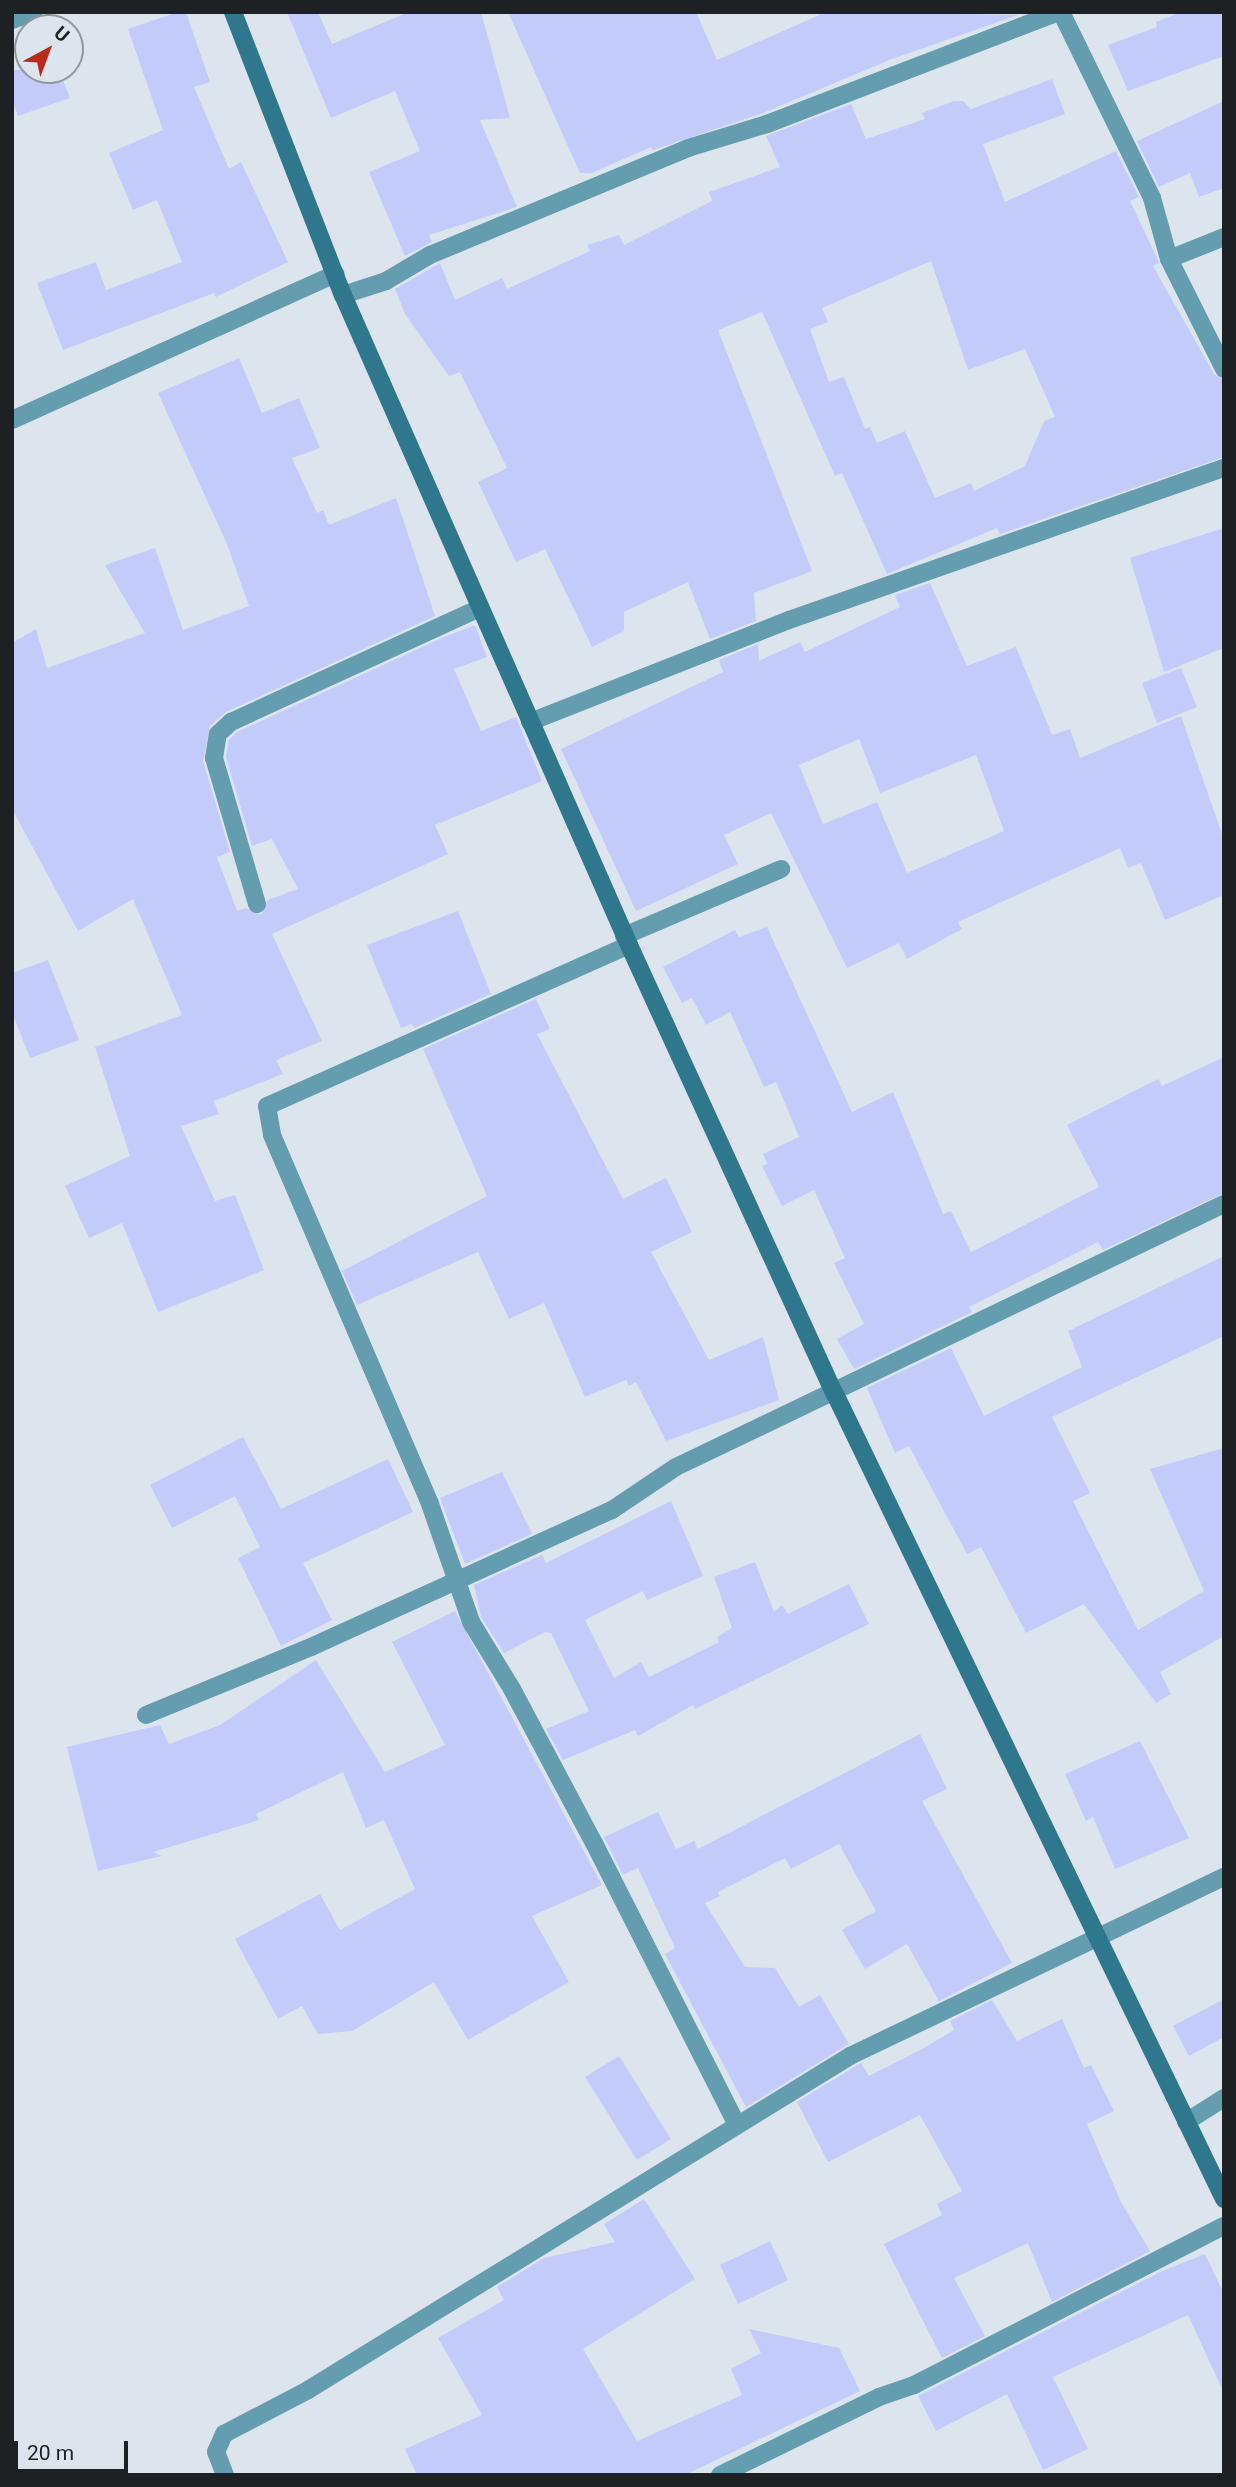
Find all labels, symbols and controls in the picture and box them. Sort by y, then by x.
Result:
north arrow [14,14,84,84]
text: U [50,21,74,47]
scale bar [18,2428,131,2472]
text: 20 m [27,2441,74,2465]

